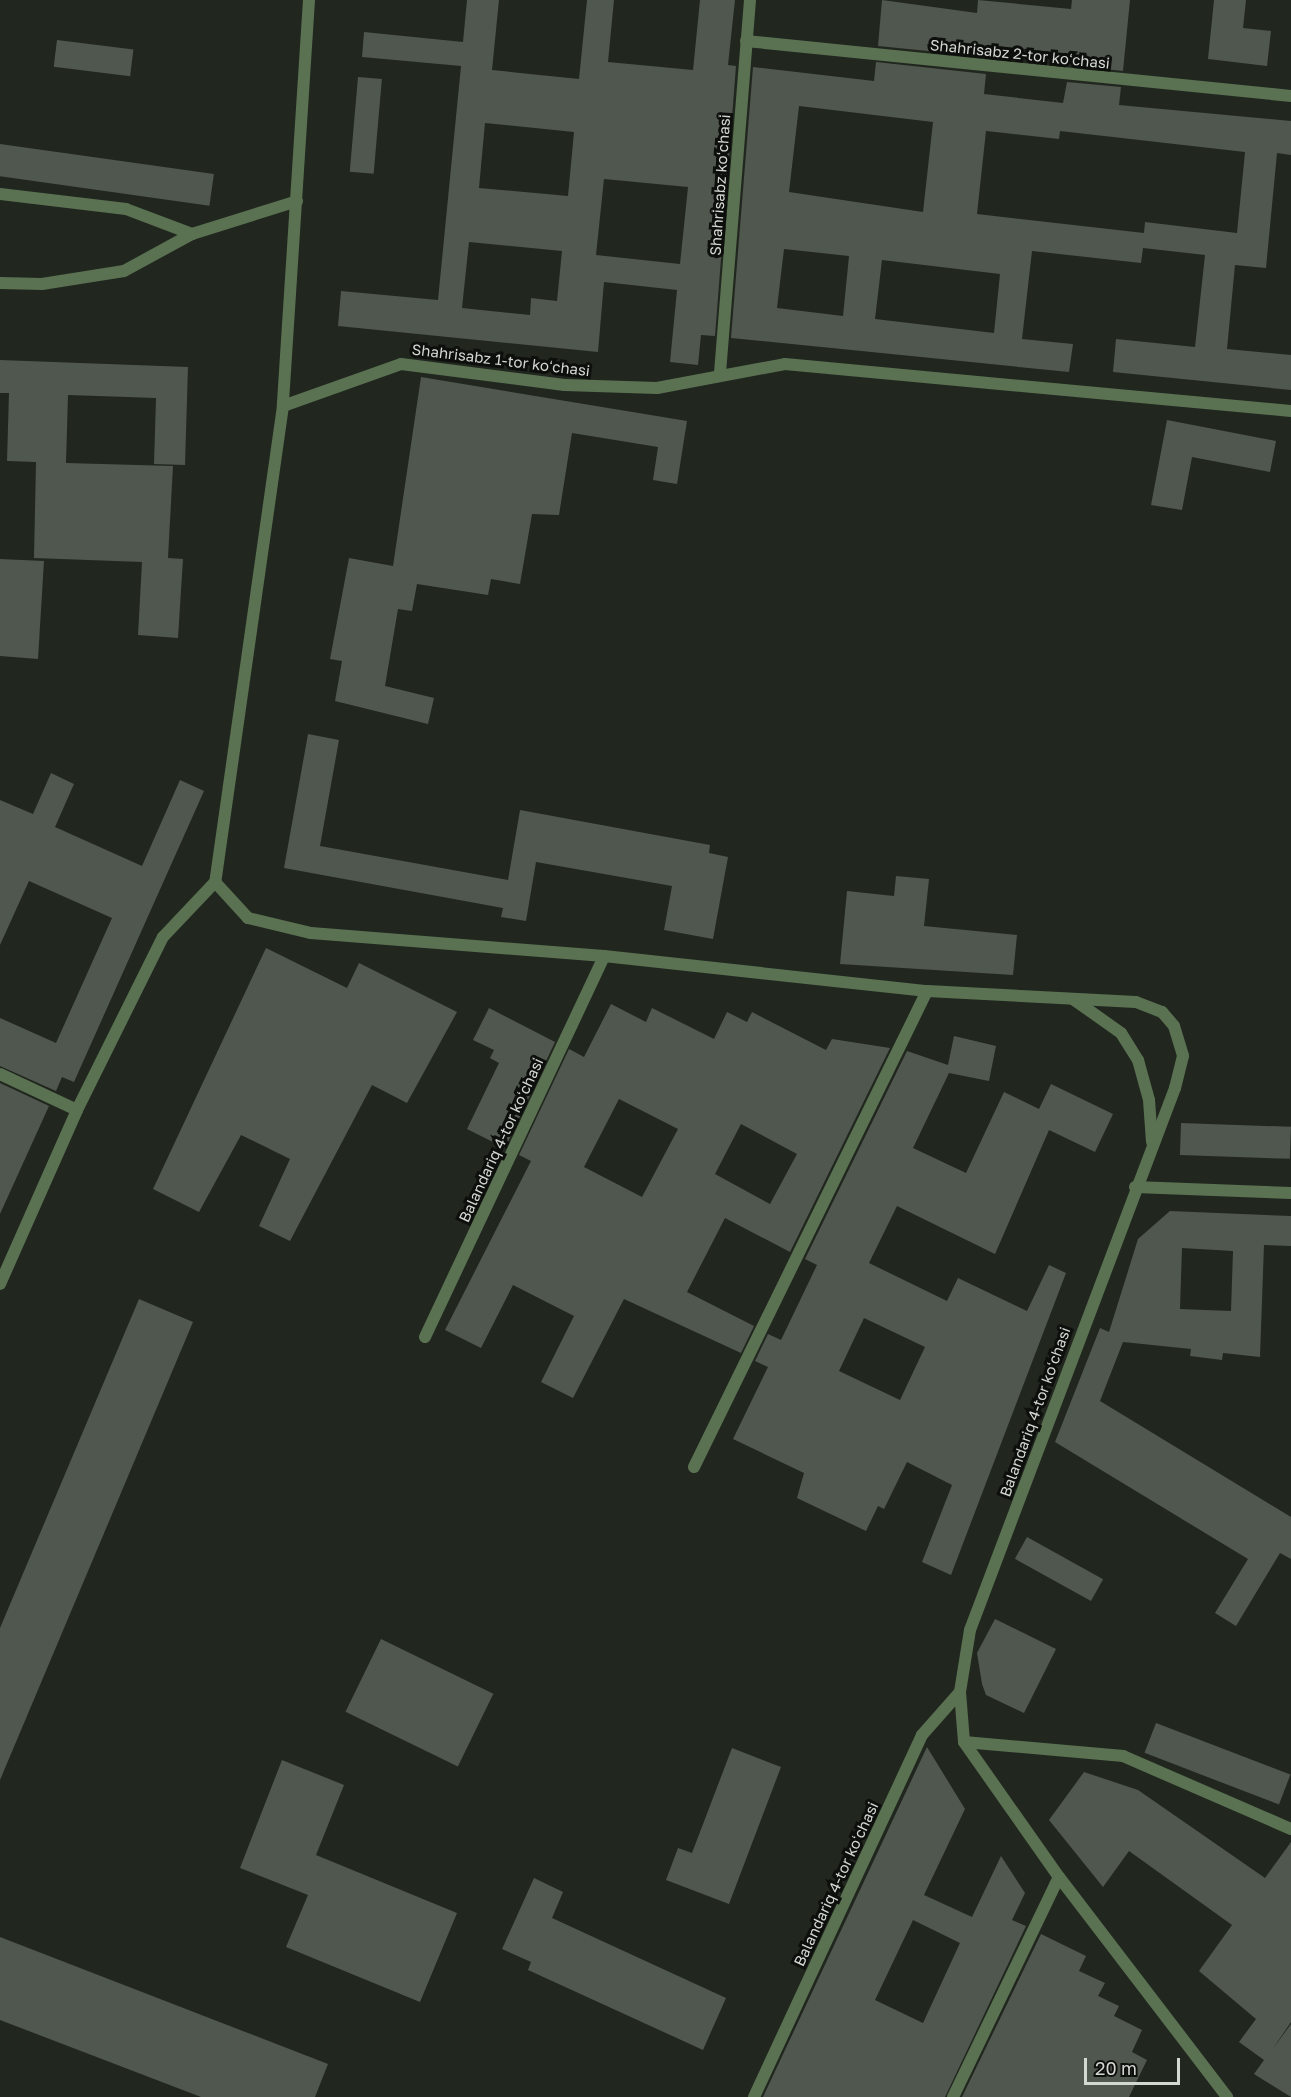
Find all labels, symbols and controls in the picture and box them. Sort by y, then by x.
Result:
street label: Shahrisabz 2-tor koʻchasi [929,36,1111,72]
street label: Shahrisabz koʻchasi [706,114,734,256]
street label: Shahrisabz 1-tor koʻchasi [411,340,591,380]
street label: Balandariq 4-tor koʻchasi [455,1055,547,1225]
street label: Balandariq 4-tor koʻchasi [996,1325,1074,1499]
street label: Balandariq 4-tor koʻchasi [790,1799,882,1969]
scale bar [1087,2046,1183,2084]
text: 20 m [1095,2057,1137,2079]

